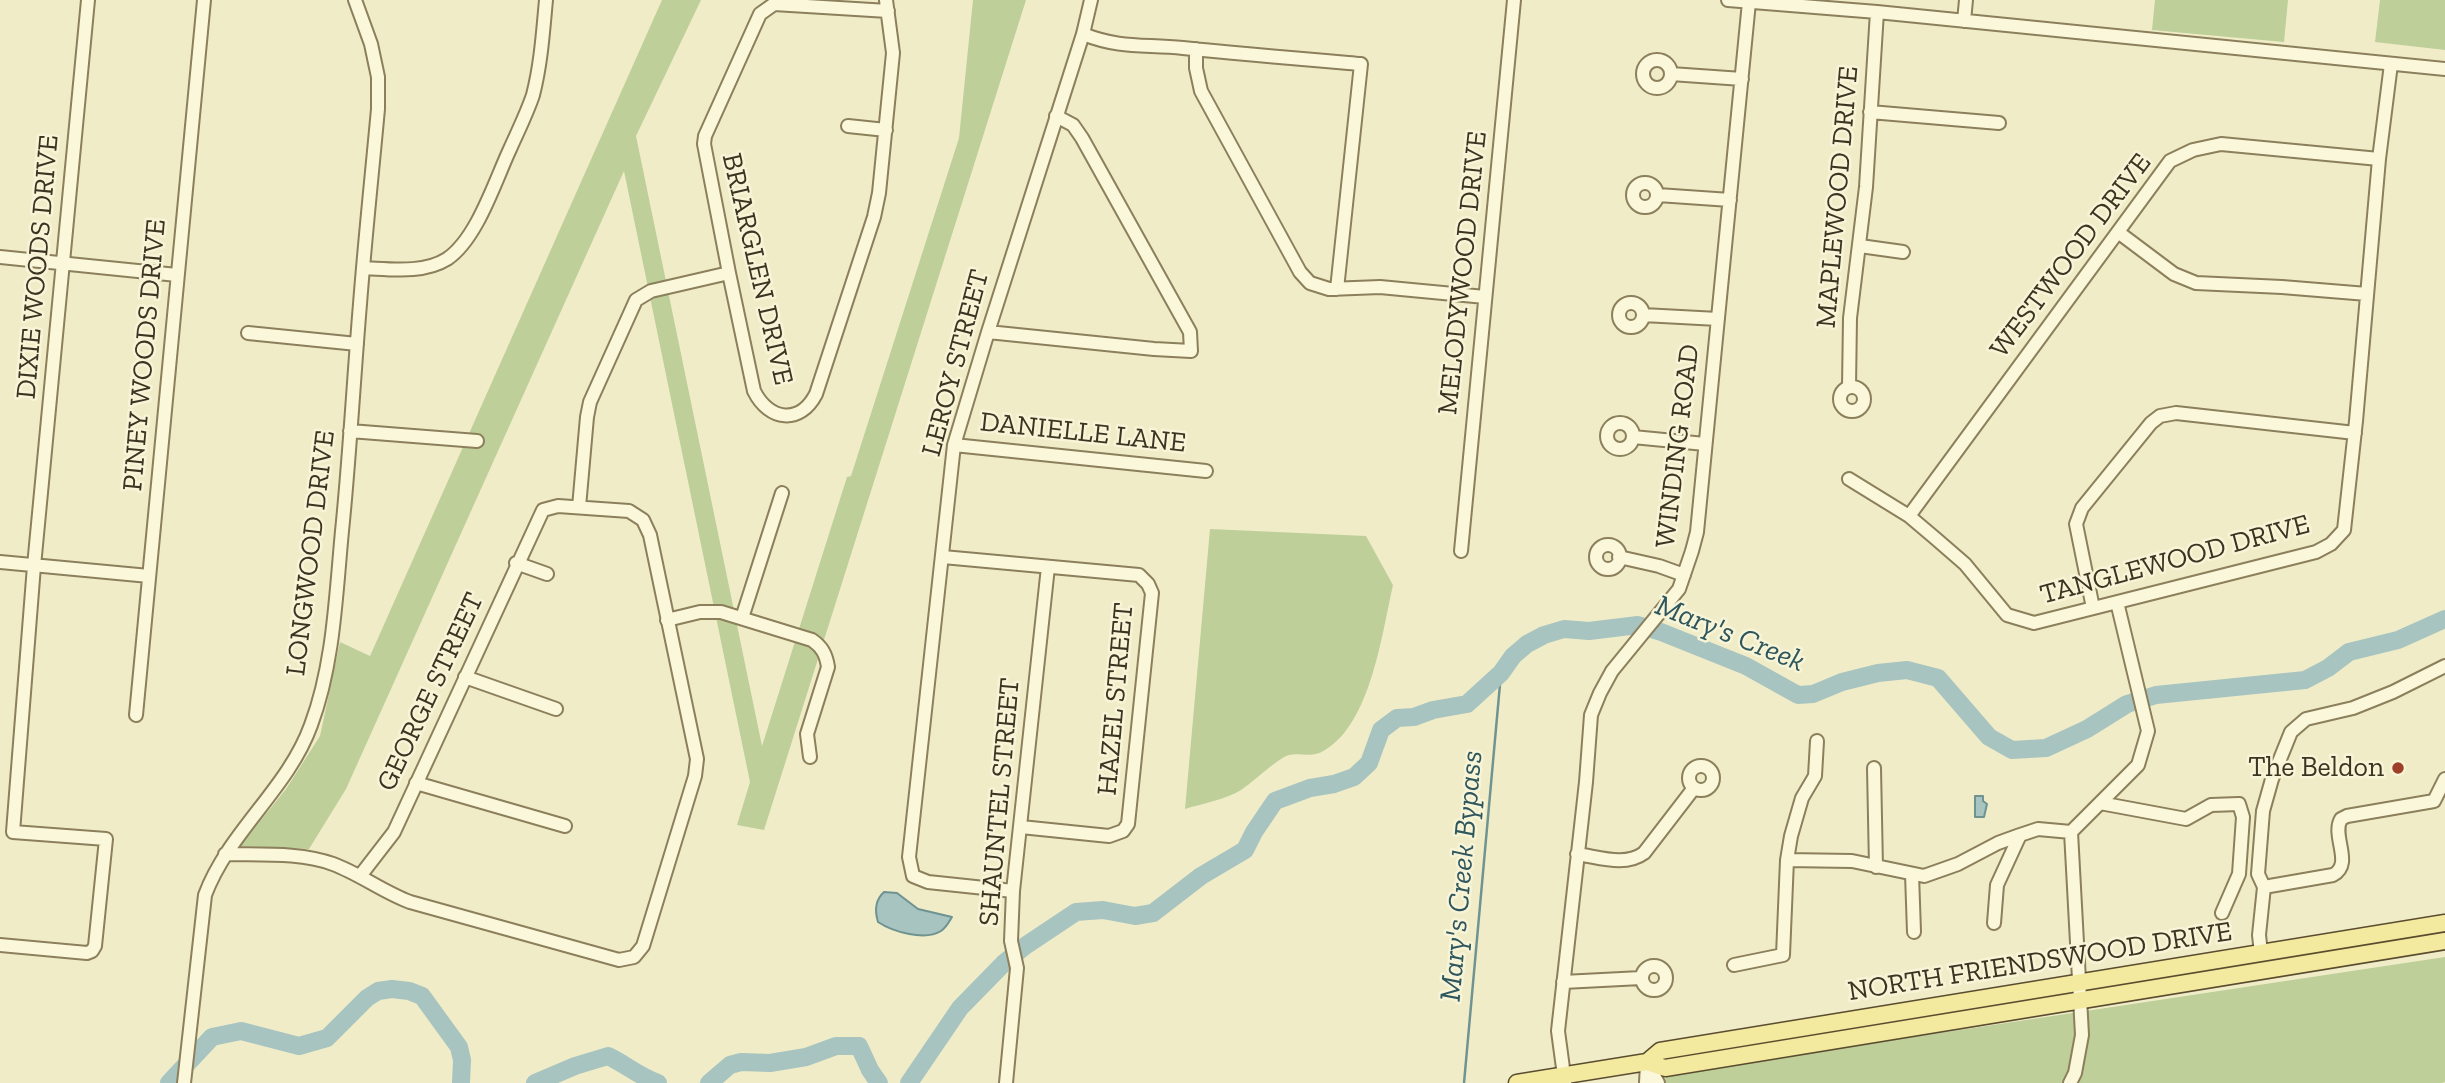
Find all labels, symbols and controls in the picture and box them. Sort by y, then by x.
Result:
street label: MAPLEWOOD DRIVE [1810,65,1866,329]
street label: MELODYWOOD DRIVE [1431,130,1495,416]
street label: DIXIE WOODS DRIVE [10,133,66,401]
street label: WESTWOOD DRIVE [1983,147,2159,365]
street label: BRIARGLEN DRIVE [714,150,800,388]
street label: PINEY WOODS DRIVE [116,218,174,492]
street label: LEROY STREET [915,266,997,460]
street label: WINDING ROAD [1649,342,1707,550]
street label: DANIELLE LANE [978,405,1188,461]
street label: LONGWOOD DRIVE [279,428,343,678]
street label: TANGLEWOOD DRIVE [2036,508,2314,612]
street label: GEORGE STREET [370,587,492,797]
water label: Mary's Creek [1650,588,1810,680]
street label: HAZEL STREET [1091,601,1141,797]
street label: SHAUNTEL STREET [972,676,1028,928]
water label: Mary's Creek Bypass [1433,749,1491,1003]
place label: The Beldon [2248,751,2384,785]
marker: The Beldon [2390,760,2406,776]
street label: NORTH FRIENDSWOOD DRIVE [1846,915,2234,1009]

